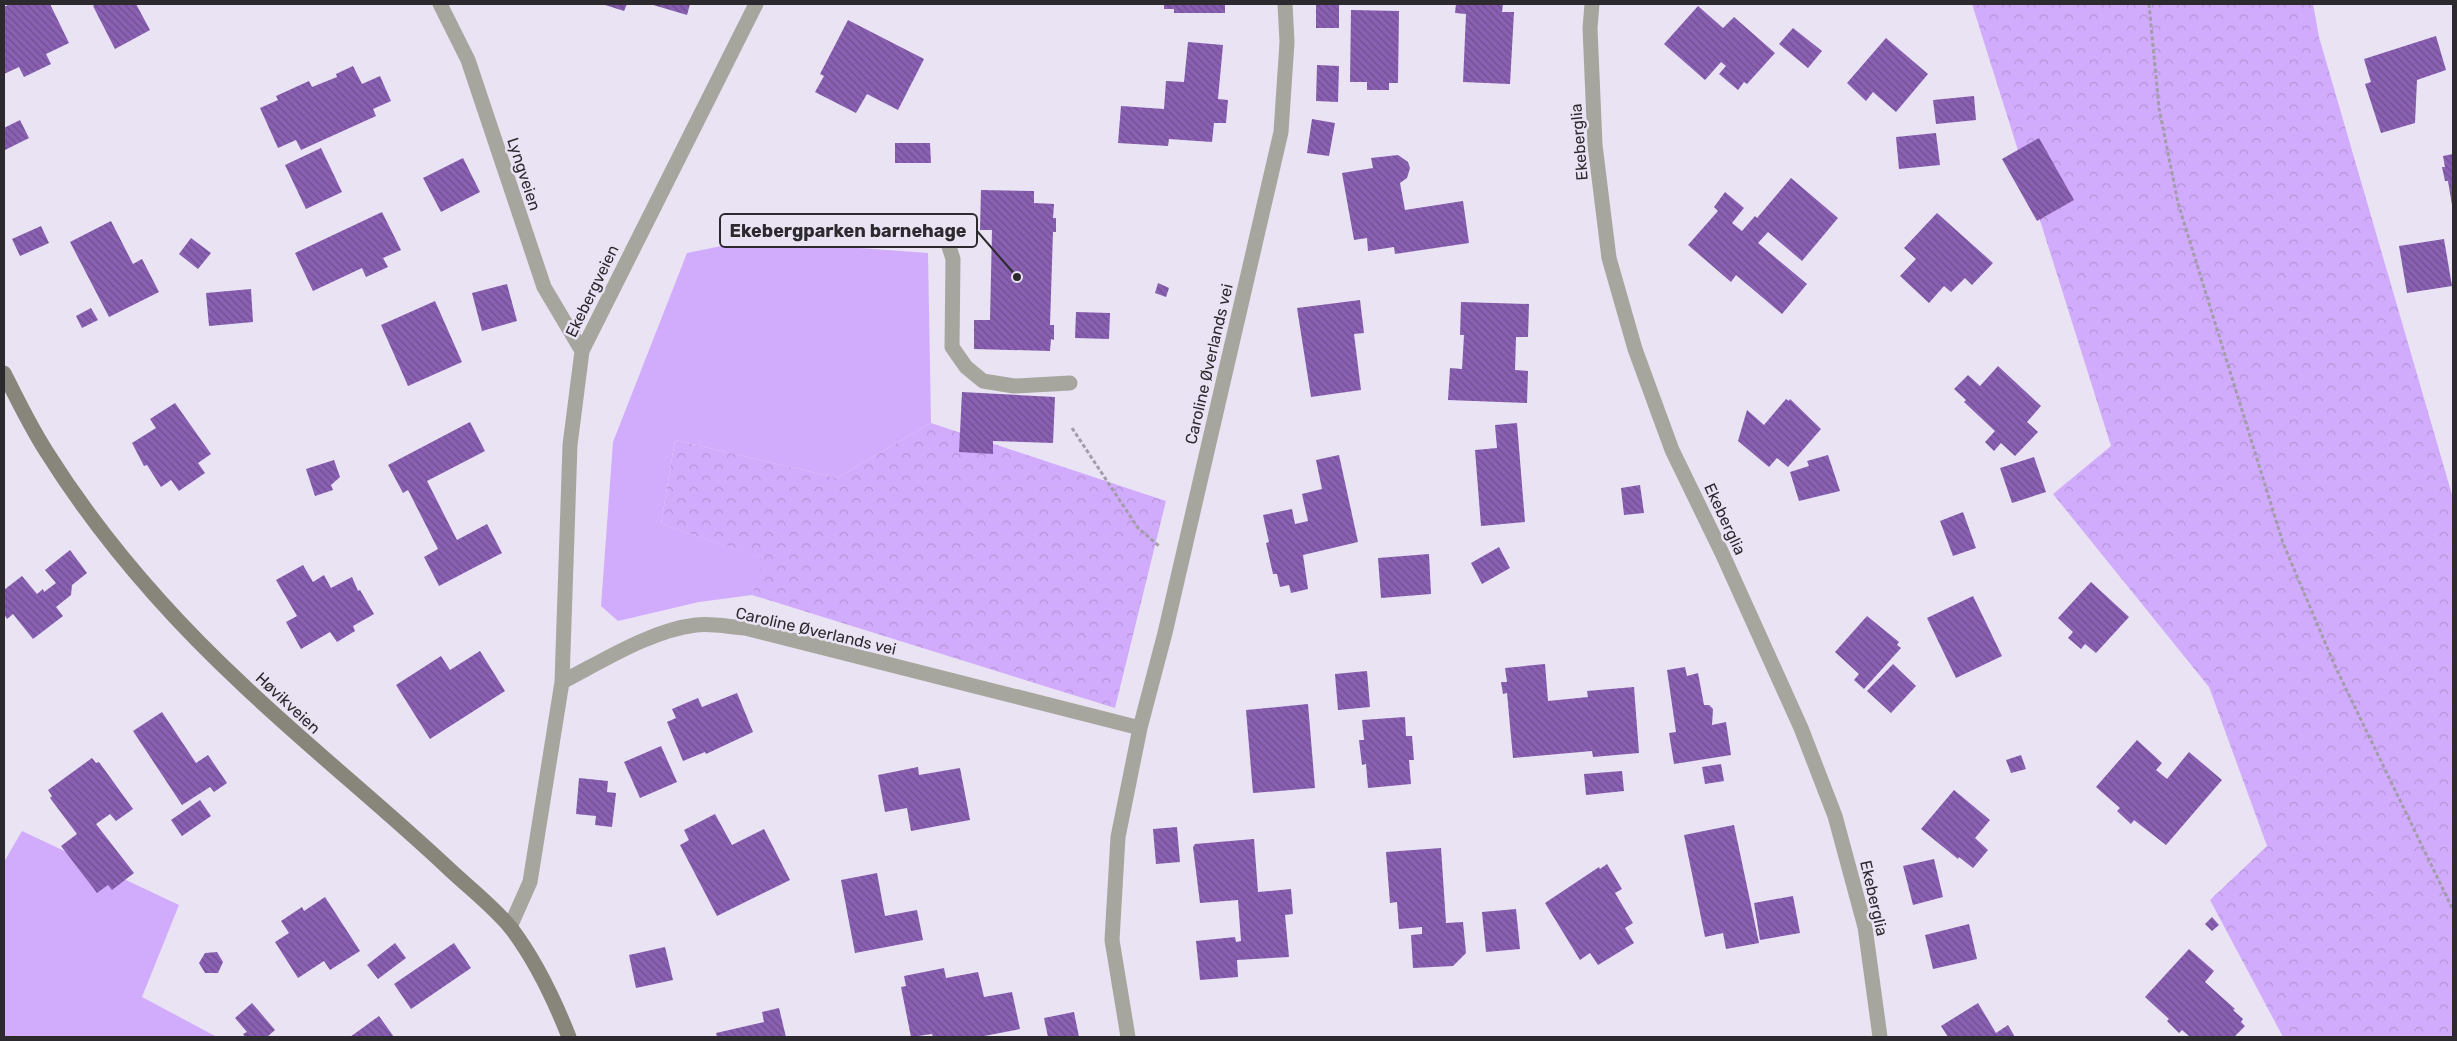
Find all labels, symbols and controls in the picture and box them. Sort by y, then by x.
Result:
street label: Ekeberglia [1566,103,1592,181]
street label: Lyngveien [503,135,545,213]
callout: Ekebergparken barnehage [720,214,977,247]
text: Ekebergparken barnehage [729,220,967,242]
street label: Ekebergveien [561,242,623,340]
street label: Caroline Øverlands vei [1181,282,1237,446]
street label: Ekeberglia [1700,480,1750,558]
street label: Caroline Øverlands vei [734,603,898,659]
street label: Høvikveien [252,668,324,738]
street label: Ekeberglia [1856,858,1892,938]

